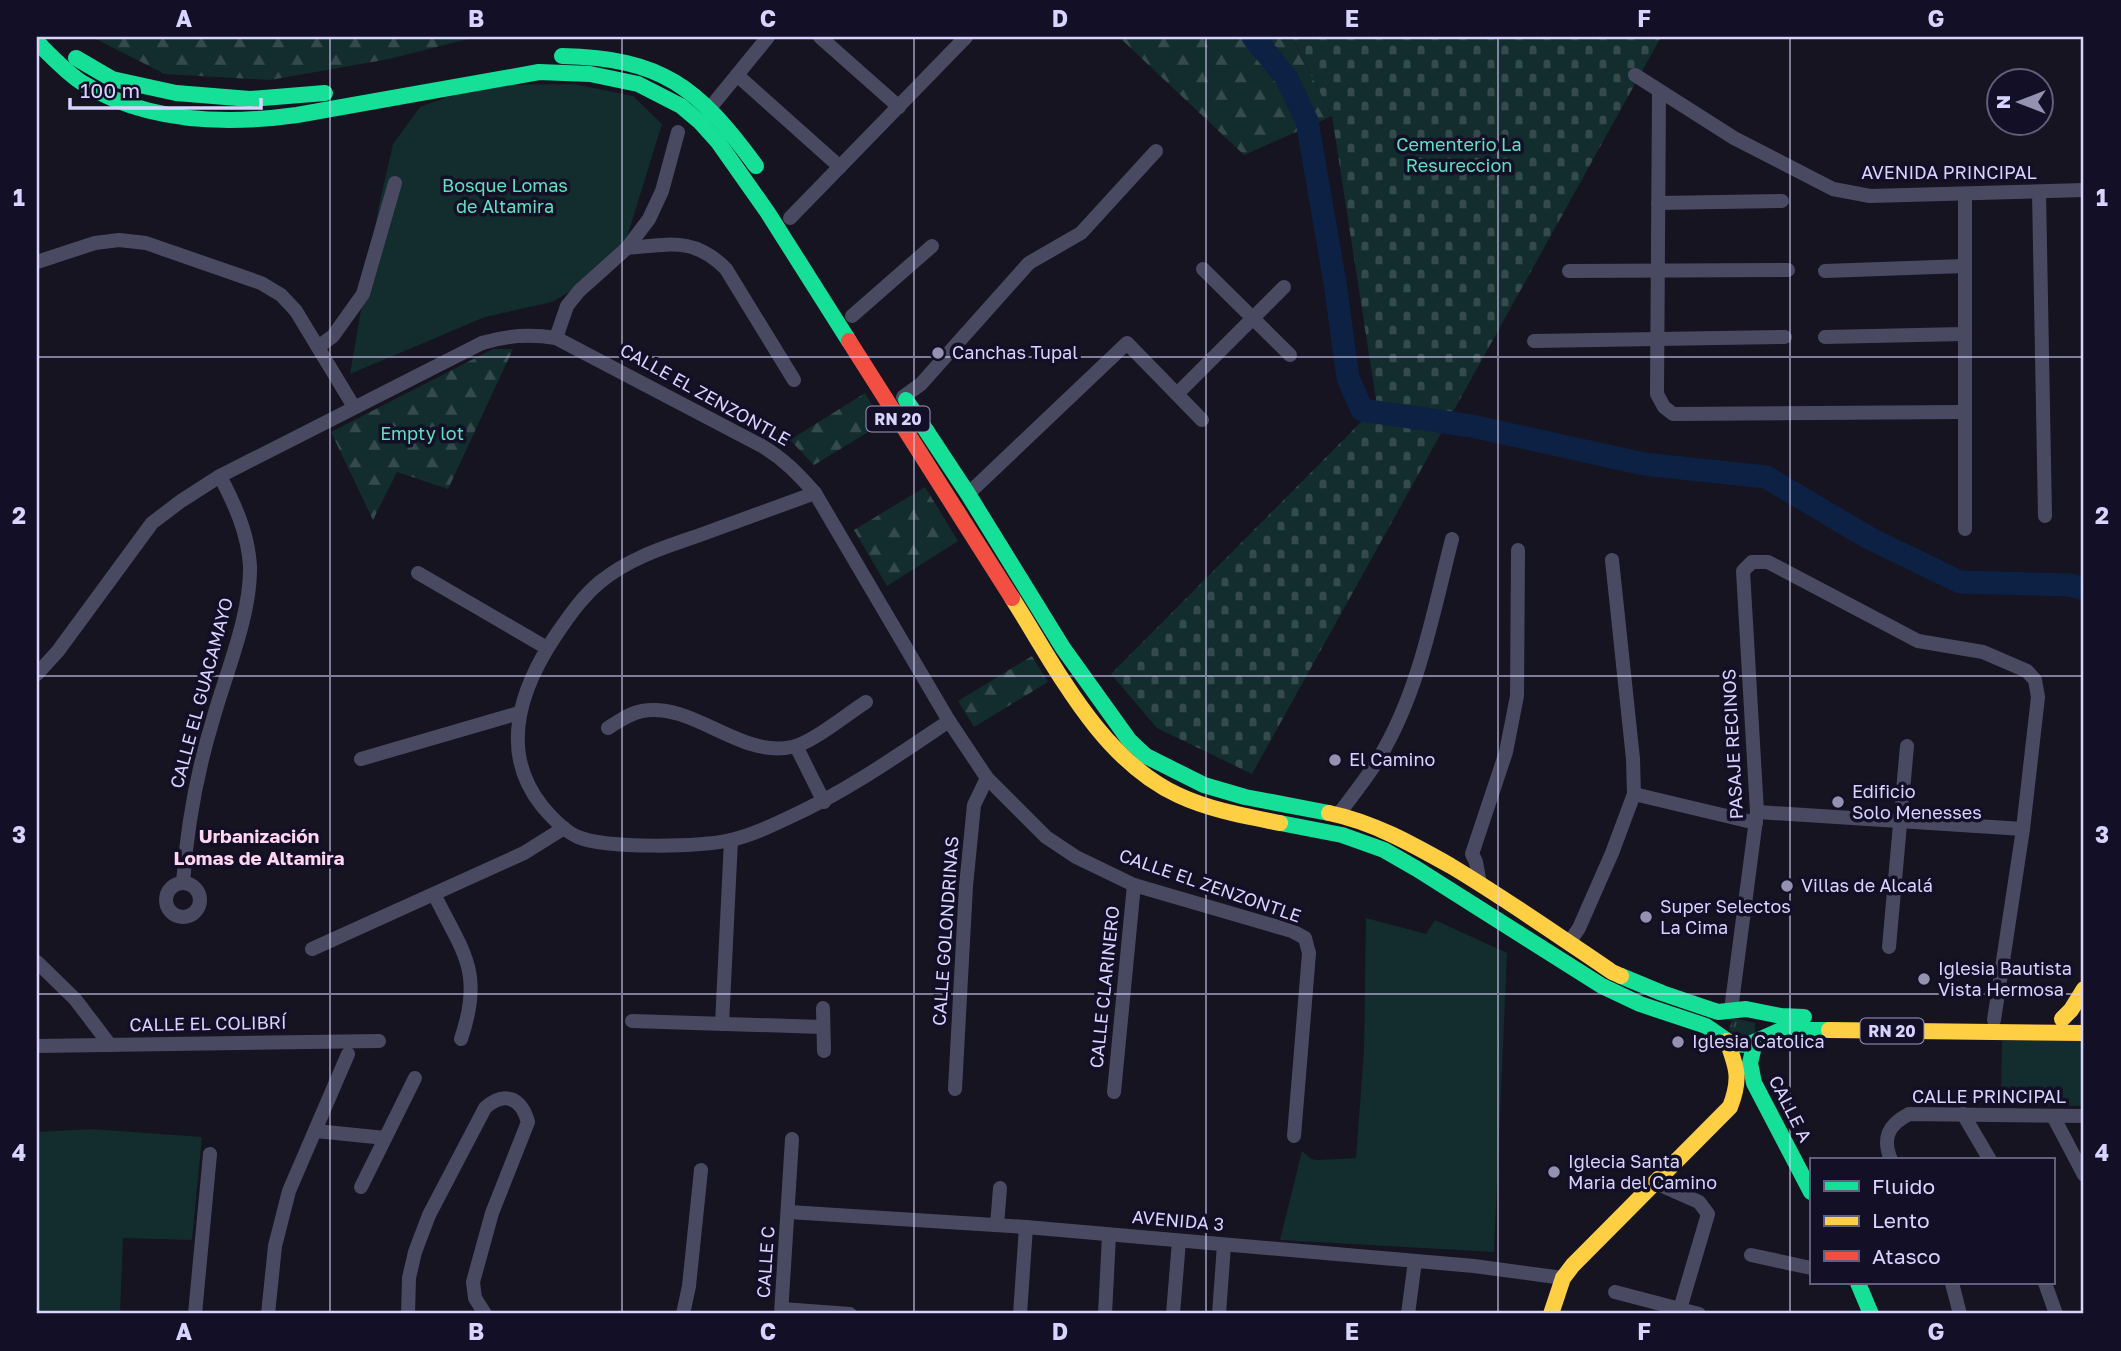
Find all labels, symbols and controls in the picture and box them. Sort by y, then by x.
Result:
text: A [176,4,193,32]
text: B [468,4,484,32]
text: C [760,4,776,32]
text: D [1052,4,1068,32]
text: E [1345,4,1359,32]
text: F [1637,4,1651,32]
text: G [1928,4,1944,32]
scale bar [70,66,261,110]
north arrow [1984,66,2054,136]
text: 100 m [80,77,140,103]
text: N [1991,95,2014,109]
park label: Cementerio La Resureccion [1396,133,1522,176]
street label: AVENIDA PRINCIPAL [1861,161,2037,183]
park label: Bosque Lomas de Altamira [442,174,568,217]
text: 1 [13,183,25,211]
text: 1 [2096,183,2108,211]
street label: CALLE EL ZENZONTLE [617,338,794,450]
place label: Canchas Tupal [952,341,1078,363]
marker: Canchas Tupal [930,345,946,361]
road number: RN 20 [866,406,930,432]
park label: Empty lot [380,422,464,444]
text: 2 [12,501,26,529]
text: 2 [2095,501,2109,529]
street label: CALLE EL GUACAMAYO [165,595,237,791]
street label: PASAJE RECINOS [1717,668,1747,820]
place label: El Camino [1349,748,1435,770]
marker: El Camino [1327,752,1343,768]
place label: Edificio Solo Menesses [1852,780,1982,823]
marker: Edificio Solo Menesses [1830,794,1846,810]
text: 3 [12,820,26,848]
text: 3 [2095,820,2109,848]
district label: Urbanización Lomas de Altamira [174,824,344,869]
street label: CALLE GOLONDRINAS [927,835,963,1026]
street label: CALLE EL ZENZONTLE [1116,844,1304,927]
place label: Villas de Alcalá [1801,874,1933,896]
marker: Villas de Alcalá [1779,878,1795,894]
place label: Super Selectos La Cima [1660,895,1791,938]
street label: CALLE CLARINERO [1085,905,1123,1069]
marker: Super Selectos La Cima [1638,909,1654,925]
place label: Iglesia Bautista Vista Hermosa [1938,957,2072,1000]
marker: Iglesia Bautista Vista Hermosa [1916,971,1932,987]
street label: CALLE EL COLIBRÍ [129,1011,288,1035]
road number: RN 20 [1860,1018,1924,1044]
place label: Iglesia Catolica [1692,1030,1825,1052]
marker: Iglesia Catolica [1670,1034,1686,1050]
street label: CALLE A [1765,1071,1817,1146]
street label: CALLE PRINCIPAL [1912,1085,2066,1107]
text: 4 [12,1138,26,1166]
text: 4 [2095,1138,2109,1166]
place label: Iglecia Santa Maria del Camino [1568,1150,1717,1193]
legend [1810,1158,2054,1284]
marker: Iglecia Santa Maria del Camino [1546,1164,1562,1180]
text: Fluido [1872,1173,1935,1199]
street label: AVENIDA 3 [1131,1205,1225,1235]
text: Lento [1872,1207,1930,1233]
street label: CALLE C [752,1225,778,1299]
text: Atasco [1872,1243,1941,1269]
text: A [176,1317,193,1345]
text: B [468,1317,484,1345]
text: C [760,1317,776,1345]
text: D [1052,1317,1068,1345]
text: E [1345,1317,1359,1345]
text: F [1637,1317,1651,1345]
text: G [1928,1317,1944,1345]

